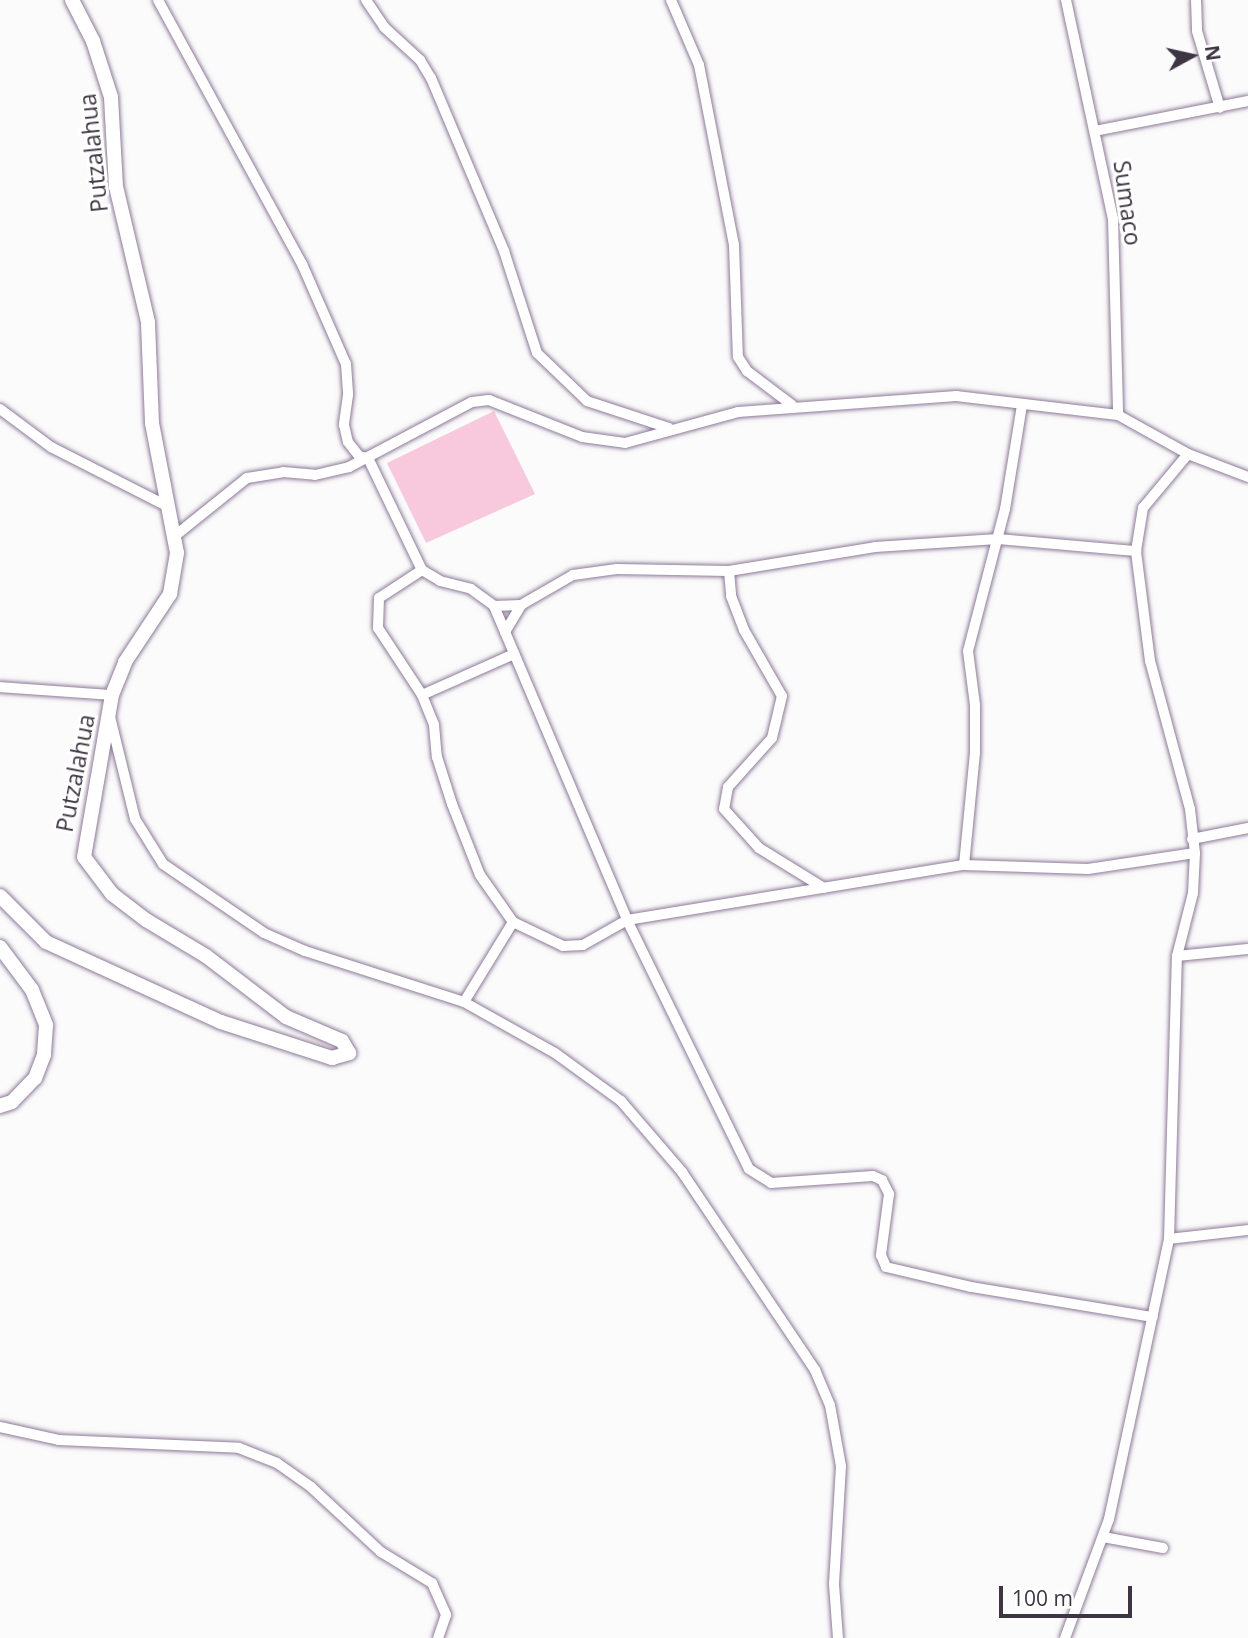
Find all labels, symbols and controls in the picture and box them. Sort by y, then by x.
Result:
north arrow [1157,21,1227,91]
text: N [1199,44,1227,63]
street label: Putzalahua [73,92,113,214]
street label: Sumaco [1108,159,1148,247]
street label: Putzalahua [50,712,100,834]
scale bar [1003,1572,1136,1616]
text: 100 m [1012,1584,1073,1612]

